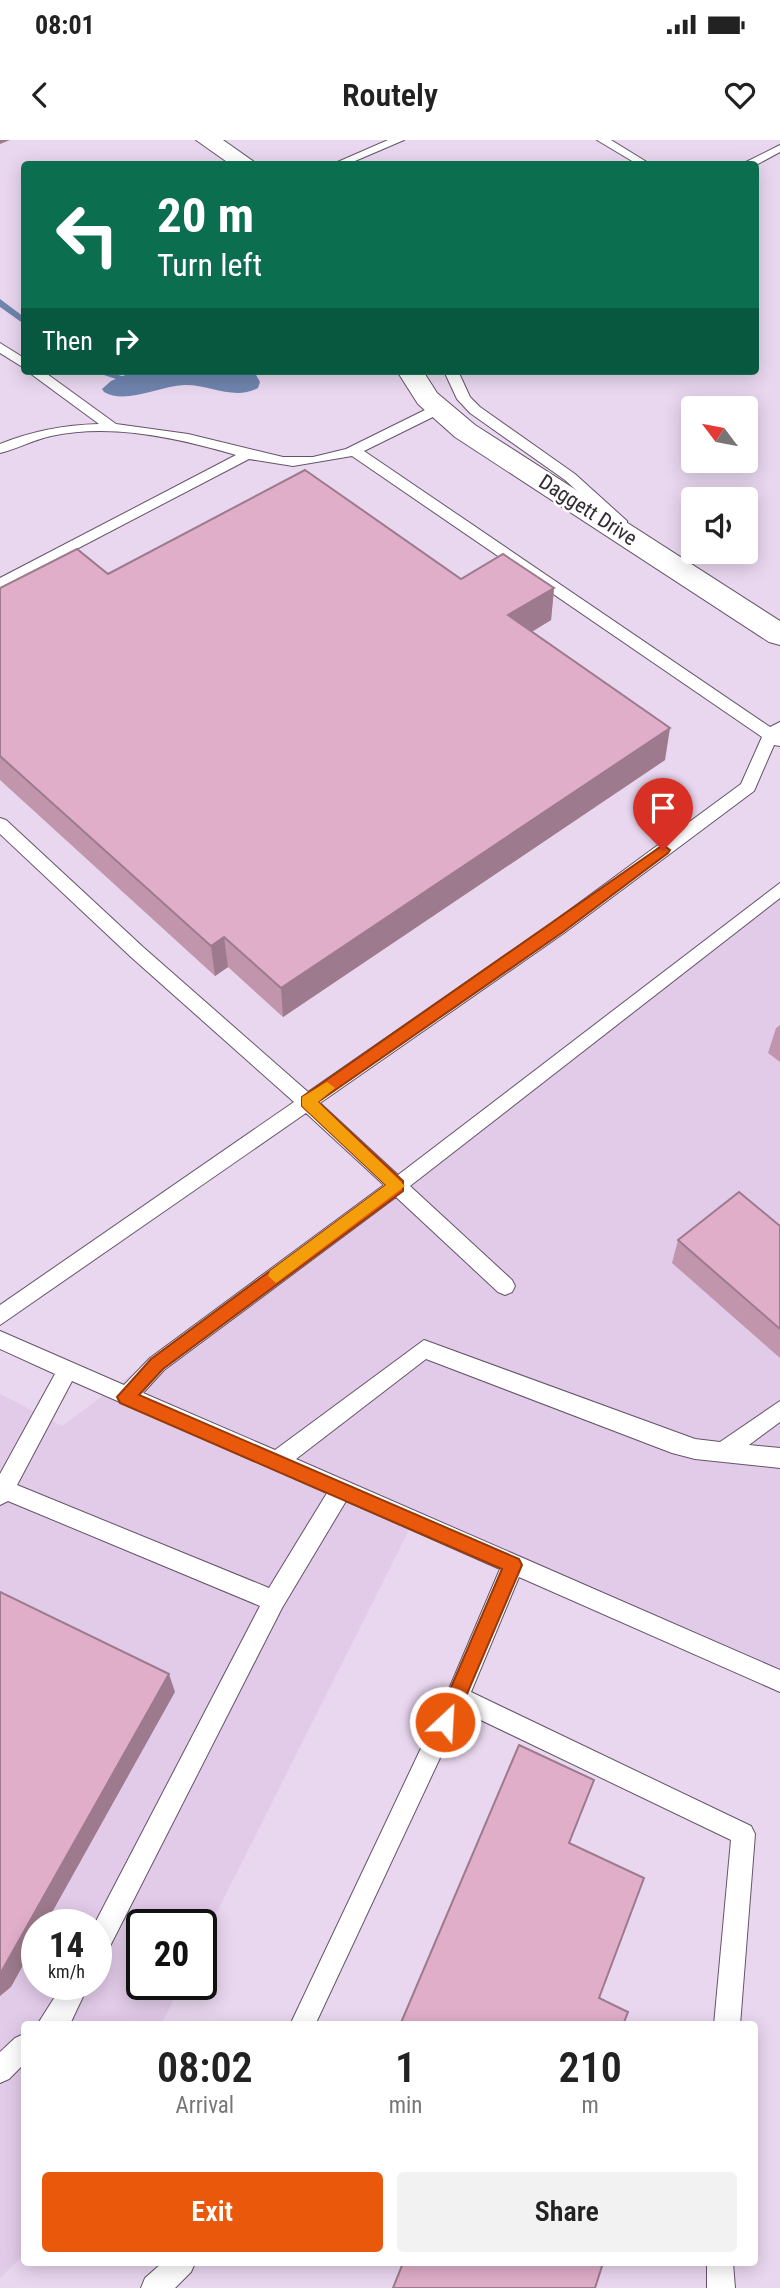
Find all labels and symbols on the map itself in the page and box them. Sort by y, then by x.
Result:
north arrow [681,396,758,472]
street label: Daggett Drive [535,470,642,551]
pin [633,778,693,850]
position arrow [408,1685,482,1759]
speed limit sign: 20 [126,1909,217,2000]

